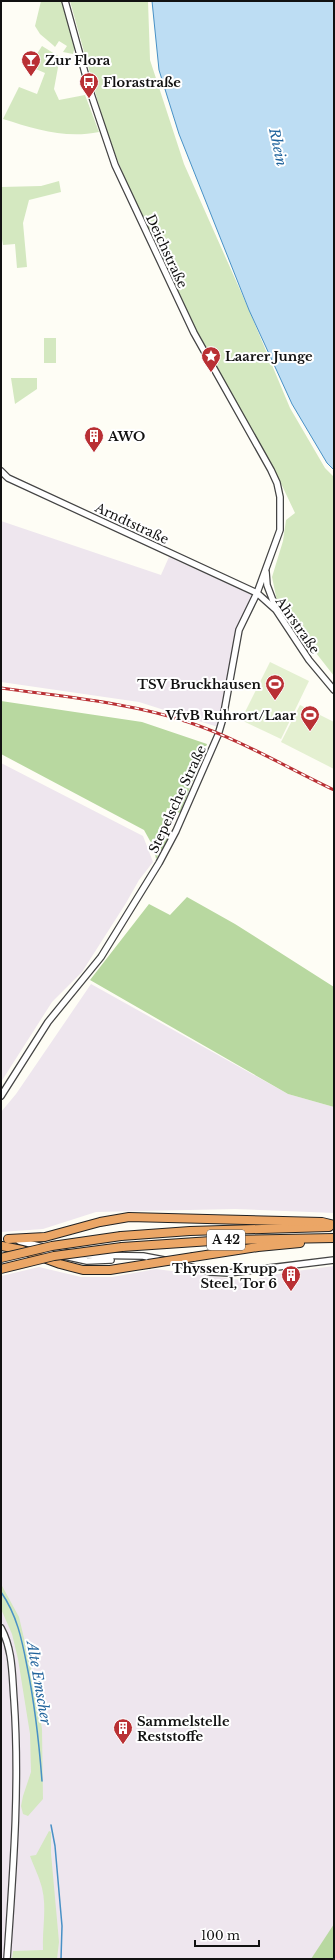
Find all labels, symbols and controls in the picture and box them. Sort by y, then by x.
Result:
bar icon: Zur Flora [20,49,42,77]
place label: Zur Flora [45,52,111,69]
bus stop icon: Florastraße [78,71,100,99]
place label: Florastraße [103,74,181,91]
water label: Rhein [265,125,291,168]
street label: Deichstraße [142,211,191,291]
place icon: Laarer Junge [200,345,222,373]
place label: Laarer Junge [225,348,313,365]
building icon: AWO [83,425,105,453]
place label: AWO [107,428,145,445]
street label: Arndtstraße [91,499,171,548]
street label: Ahrstraße [271,593,323,657]
sports icon: TSV Bruckhausen [264,673,286,701]
place label: TSV Bruckhausen [137,676,262,693]
sports icon: VfvB Ruhrort/Laar [299,704,321,732]
place label: VfvB Ruhrort/Laar [165,707,297,724]
street label: Stepelsche Straße [145,743,210,856]
road number: A 42 [207,1230,245,1250]
place label: Thyssen Krupp Steel, Tor 6 [172,1260,277,1292]
building icon: Thyssen Krupp Steel, Tor 6 [280,1264,302,1292]
water label: Alte Emscher [22,1638,55,1727]
place label: Sammelstelle Reststoffe [137,1713,230,1745]
building icon: Sammelstelle Reststoffe [112,1717,134,1745]
scale bar [195,1922,259,1948]
text: 100 m [201,1928,240,1943]

